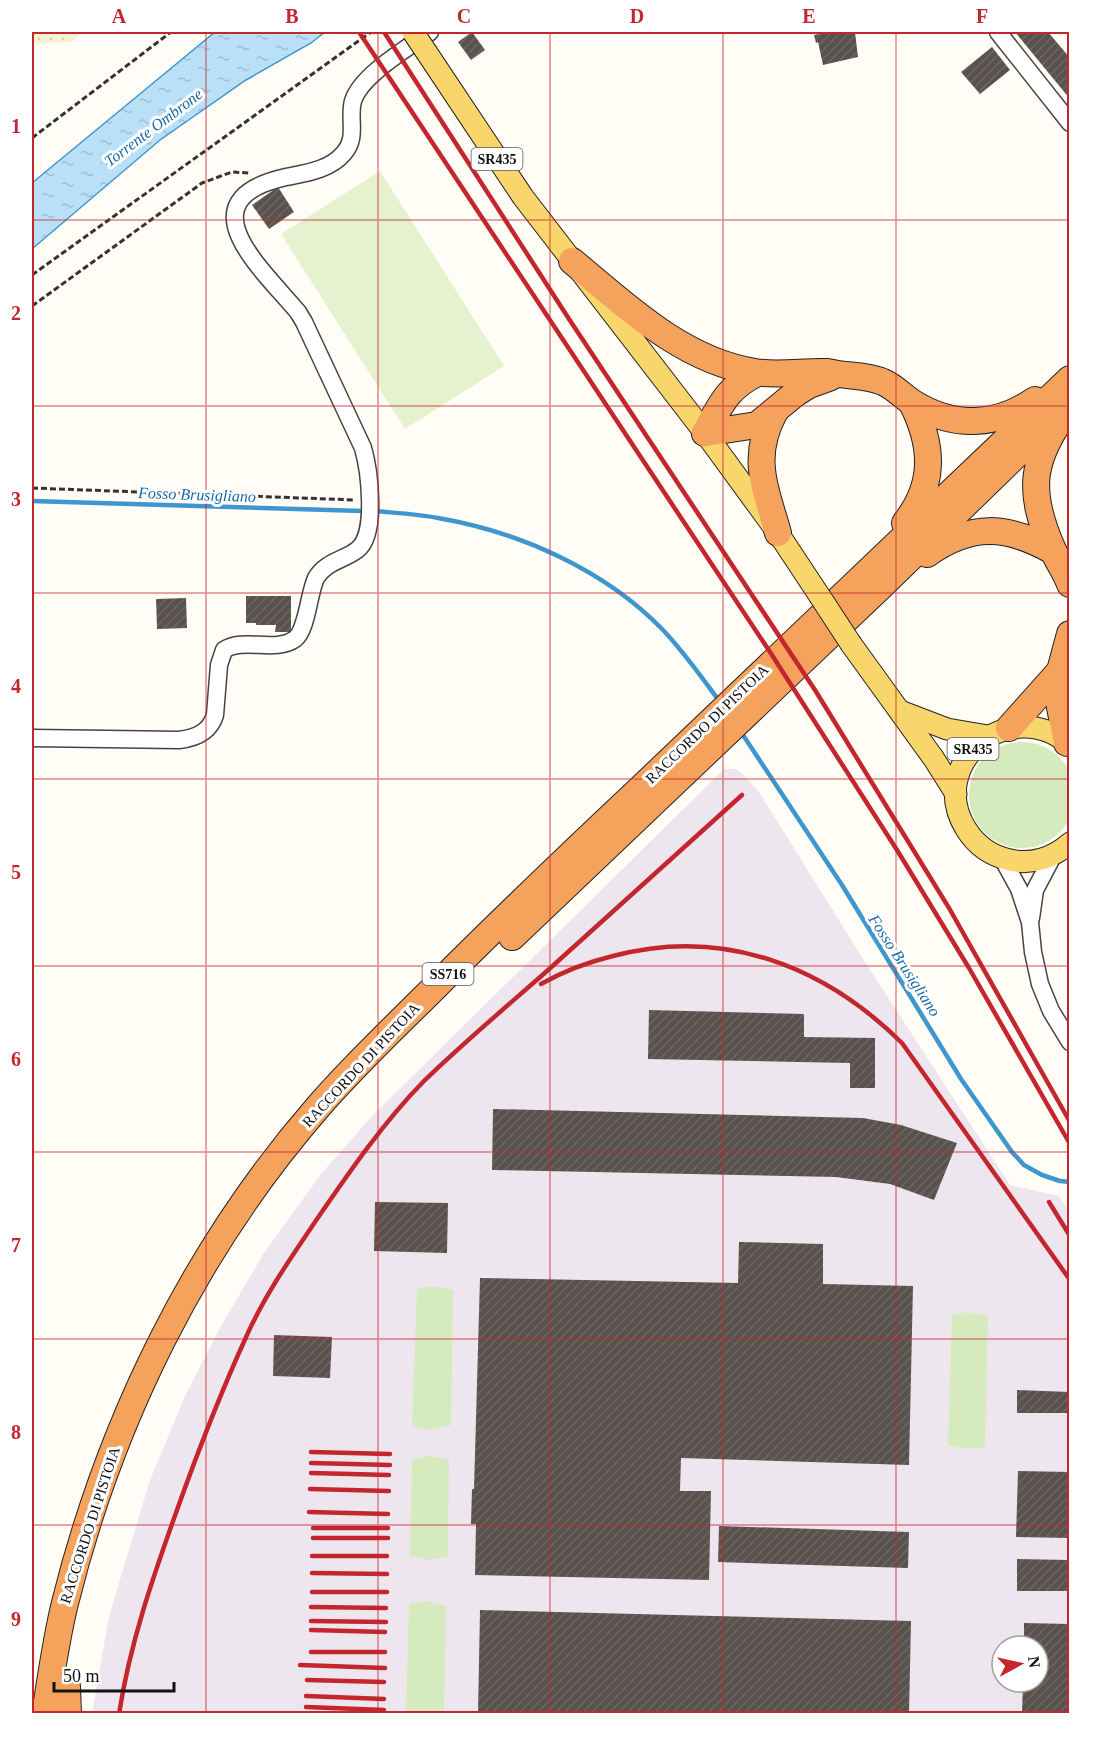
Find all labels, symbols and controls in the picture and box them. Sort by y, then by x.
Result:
text: A [112,5,127,27]
text: B [285,5,299,27]
text: C [457,5,471,27]
text: D [630,5,644,27]
text: E [802,5,816,27]
text: F [976,5,988,27]
water label: Torrente Ombrone [101,85,205,170]
text: 1 [11,115,21,137]
road number: SR435 [472,148,522,170]
text: 2 [11,302,21,324]
water label: Fosso Brusigliano [137,484,256,506]
text: 3 [11,488,21,510]
street label: RACCORDO DI PISTOIA [642,661,772,787]
text: 4 [11,675,21,697]
road number: SR435 [948,738,998,760]
text: 5 [11,861,21,883]
water label: Fosso Brusigliano [864,910,944,1020]
road number: SS716 [422,963,474,985]
street label: RACCORDO DI PISTOIA [299,999,423,1130]
text: 6 [11,1048,21,1070]
text: 7 [11,1234,21,1256]
text: 8 [11,1421,21,1443]
street label: RACCORDO DI PISTOIA [57,1444,123,1605]
text: 9 [11,1608,21,1630]
north arrow [990,1634,1050,1694]
scale bar [54,1655,174,1693]
text: N [1025,1655,1044,1669]
text: 50 m [63,1666,100,1686]

